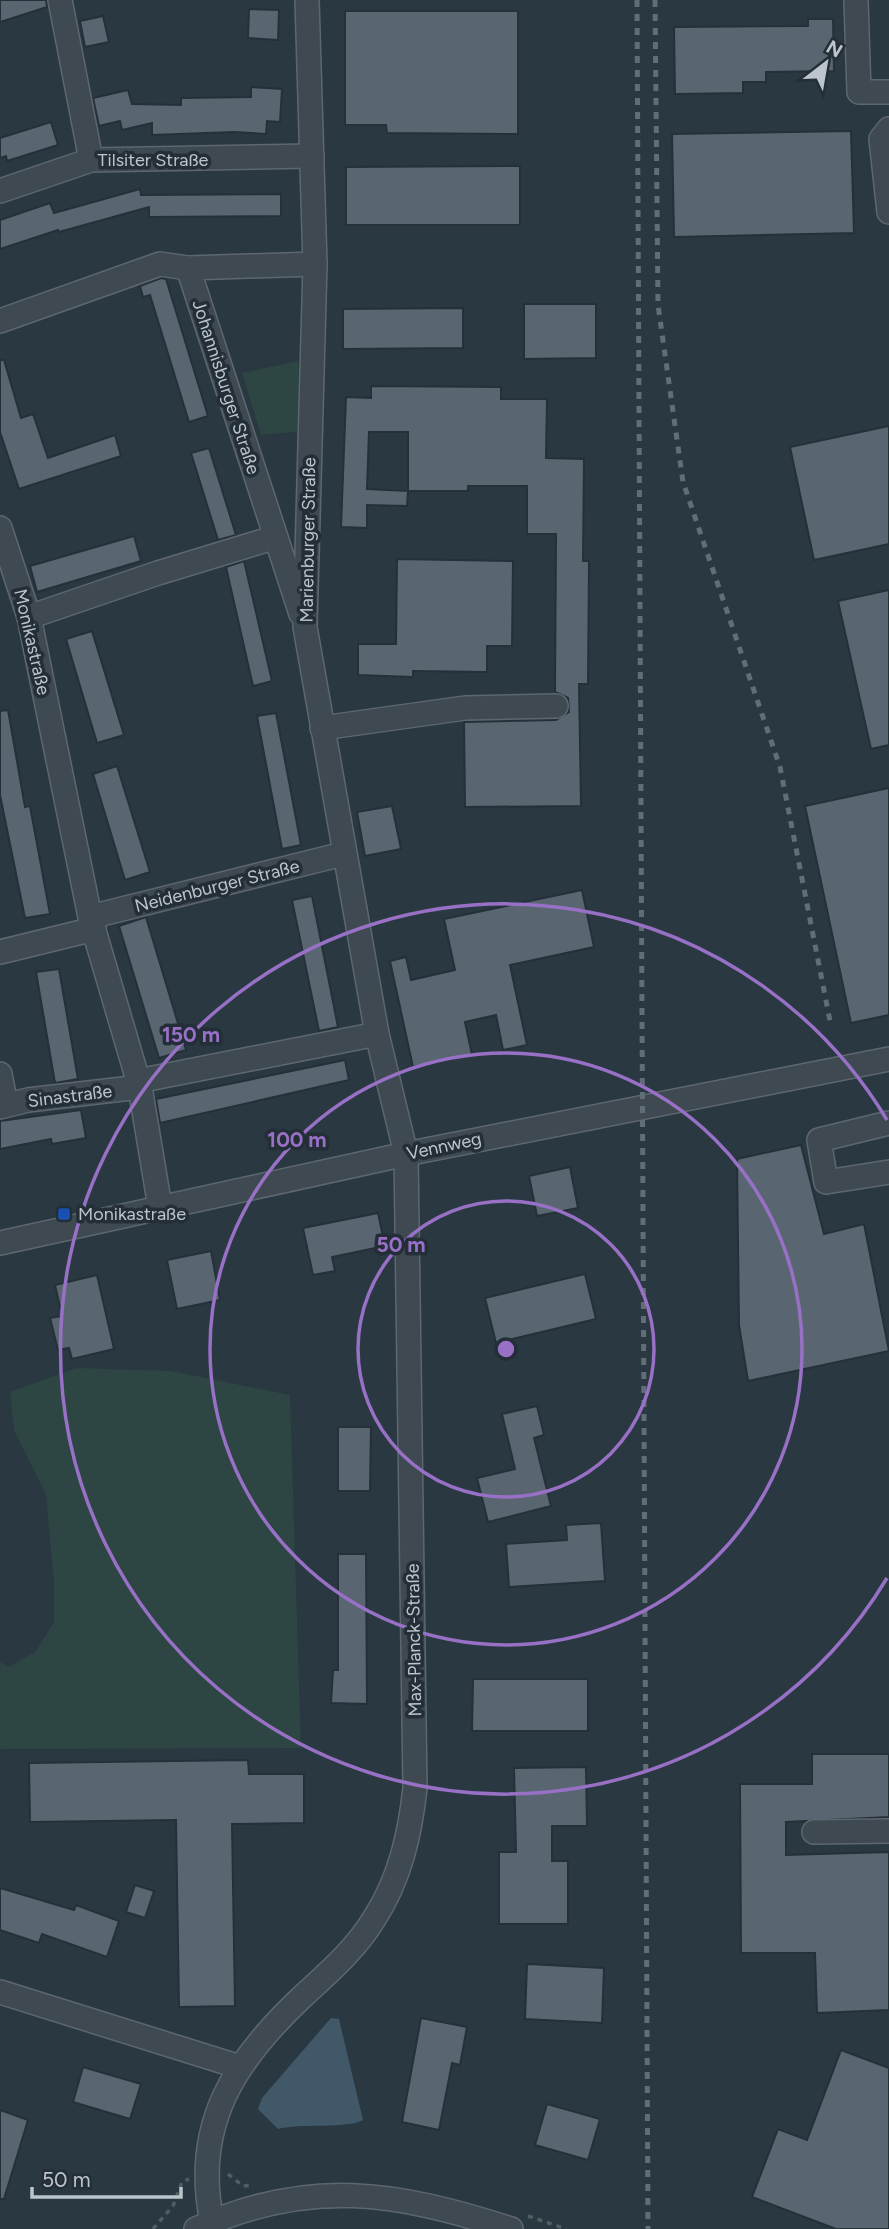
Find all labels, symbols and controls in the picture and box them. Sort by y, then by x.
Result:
north arrow [791,28,861,98]
text: N [822,35,847,62]
street label: Tilsiter Straße [98,149,209,171]
street label: Johannisburger Straße [187,297,265,477]
street label: Marienburger Straße [296,457,320,623]
street label: Monikastraße [9,587,55,697]
street label: Neidenburger Straße [132,855,302,917]
text: 150 m [162,1022,220,1047]
street label: Sinastraße [27,1080,114,1112]
text: 100 m [267,1127,327,1152]
street label: Vennweg [405,1127,483,1165]
place label: Monikastraße [78,1203,186,1225]
marker: Monikastraße [56,1206,72,1222]
text: 50 m [376,1232,426,1257]
centre of rings [494,1337,518,1361]
street label: Max-Planck-Straße [402,1563,426,1717]
scale bar [32,2156,180,2200]
text: 50 m [42,2167,91,2192]

